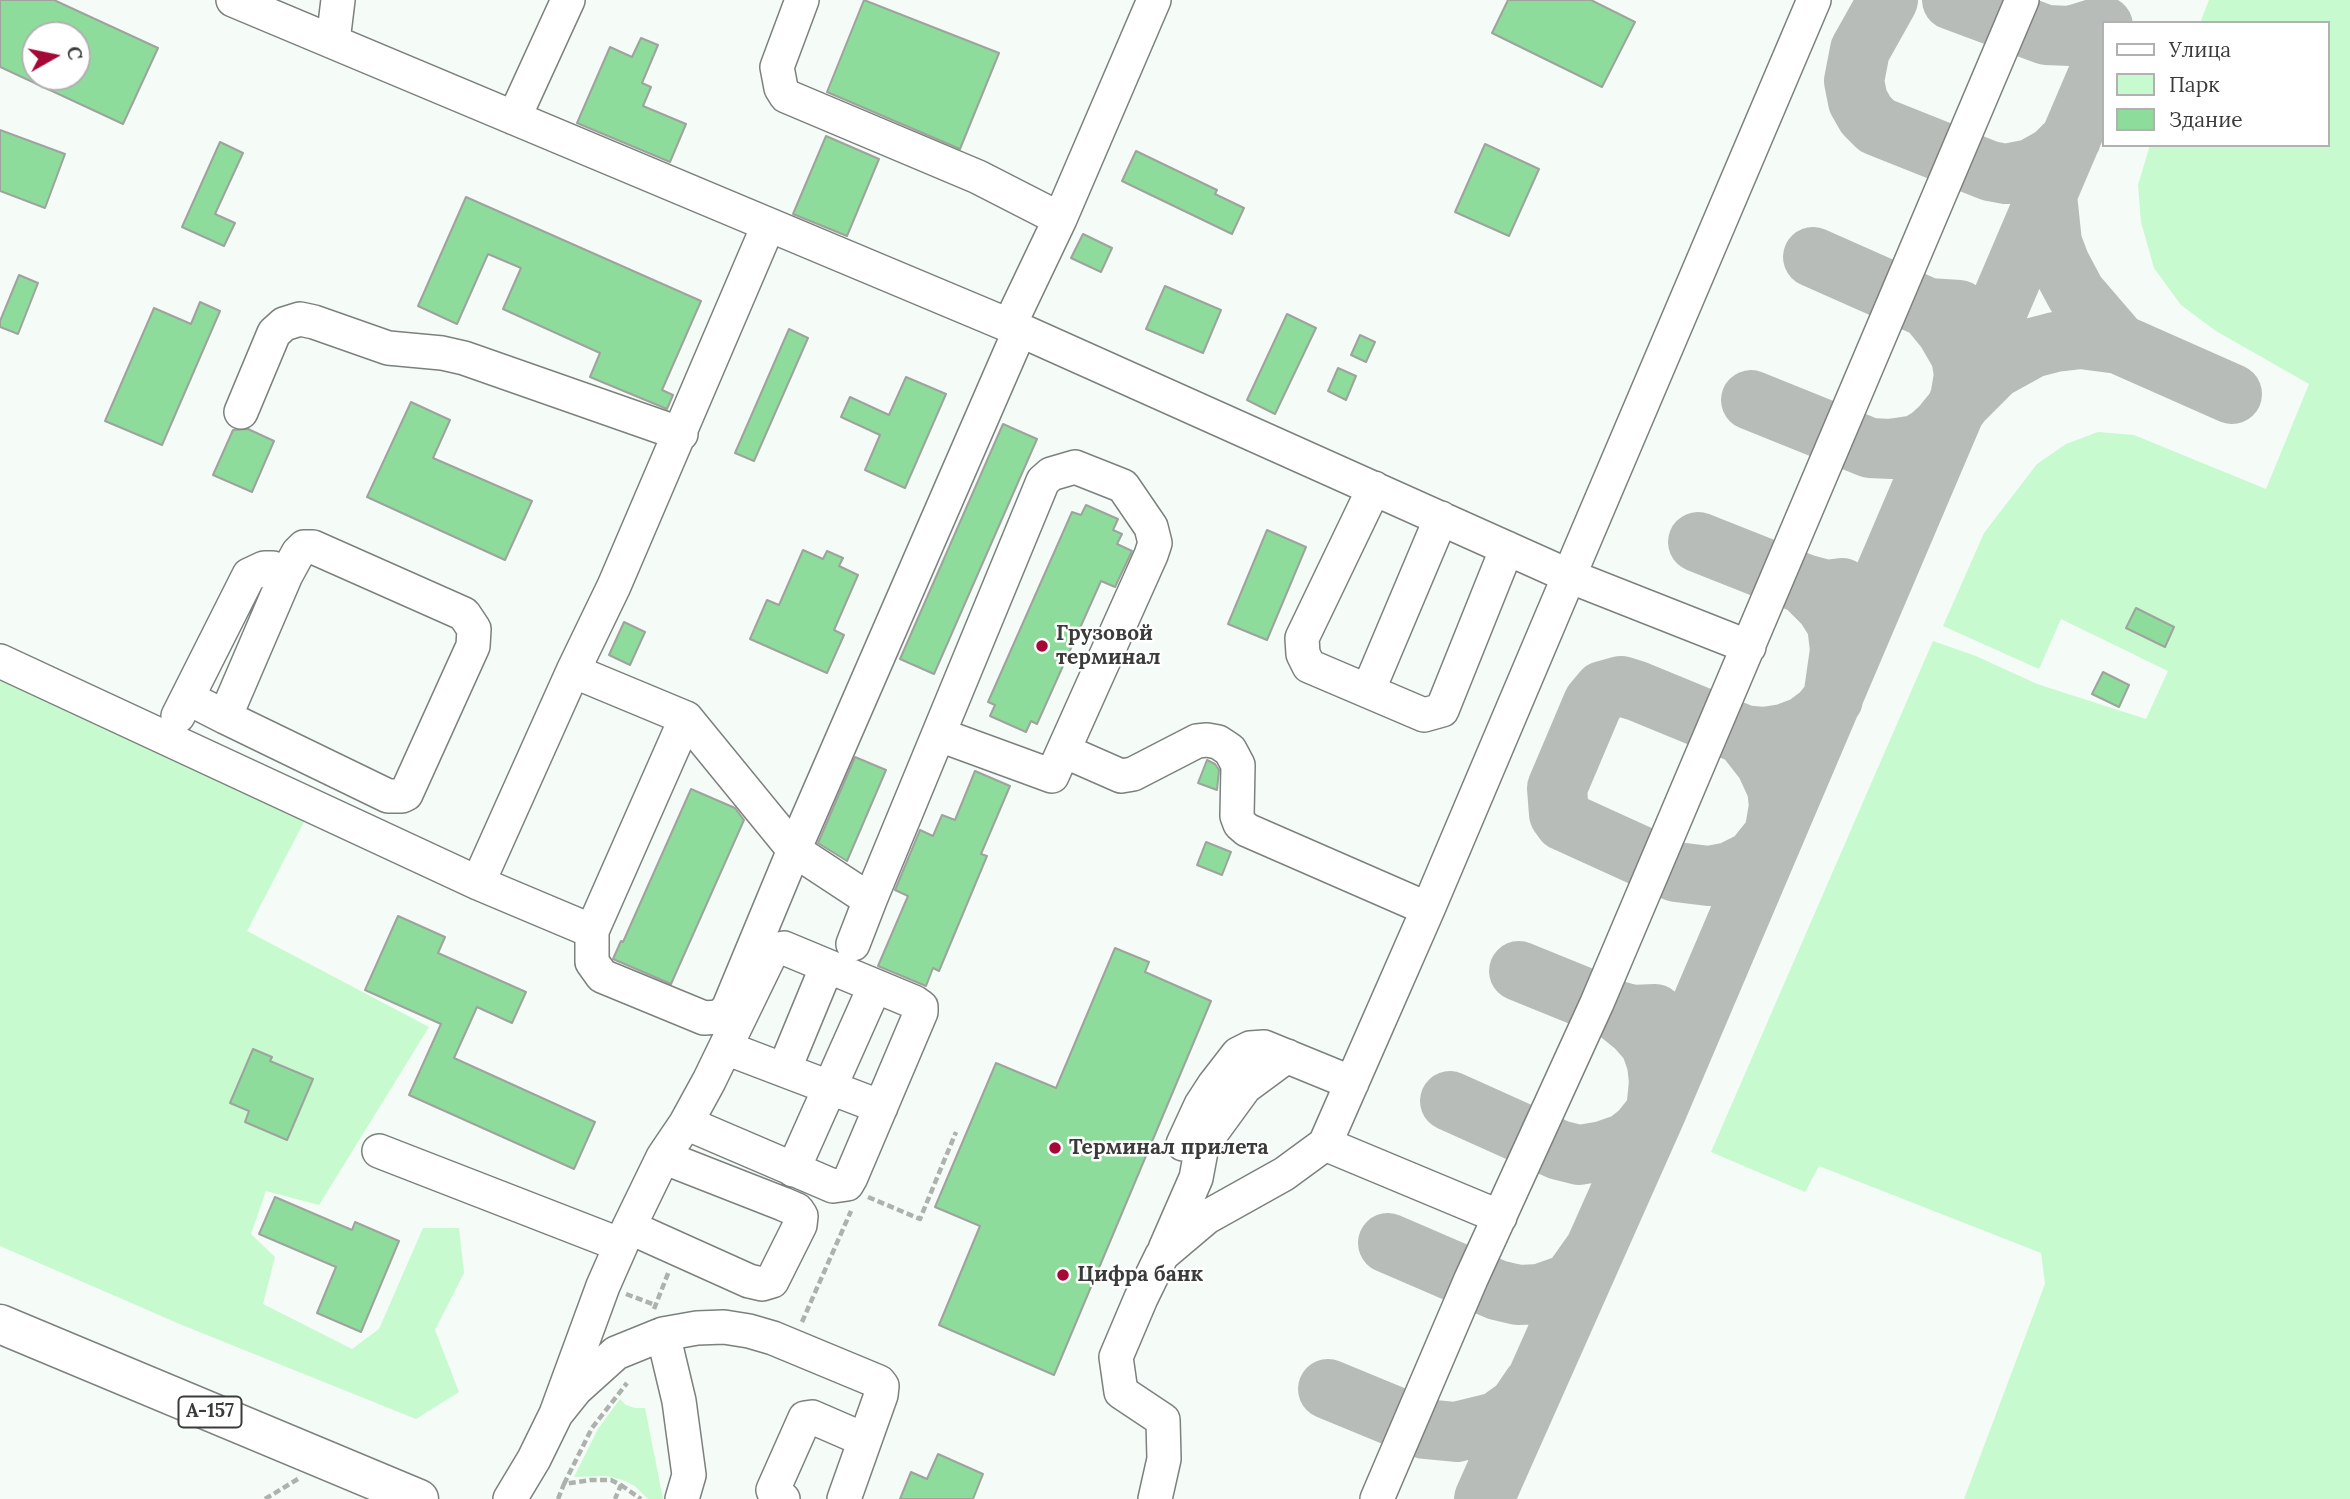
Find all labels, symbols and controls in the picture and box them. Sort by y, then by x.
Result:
north arrow [21,21,91,91]
legend [2102,21,2329,147]
text: Улица [2169,36,2231,63]
text: С [62,45,88,61]
text: Парк [2169,71,2219,98]
text: Здание [2169,106,2243,133]
place label: Грузовой терминал [1056,621,1161,671]
marker: Грузовой терминал [1034,638,1050,654]
place label: Терминал прилета [1069,1135,1268,1161]
marker: Терминал прилета [1047,1140,1063,1156]
place label: Цифра банк [1077,1262,1203,1288]
marker: Цифра банк [1055,1267,1071,1283]
road number: А-157 [178,1396,242,1428]

